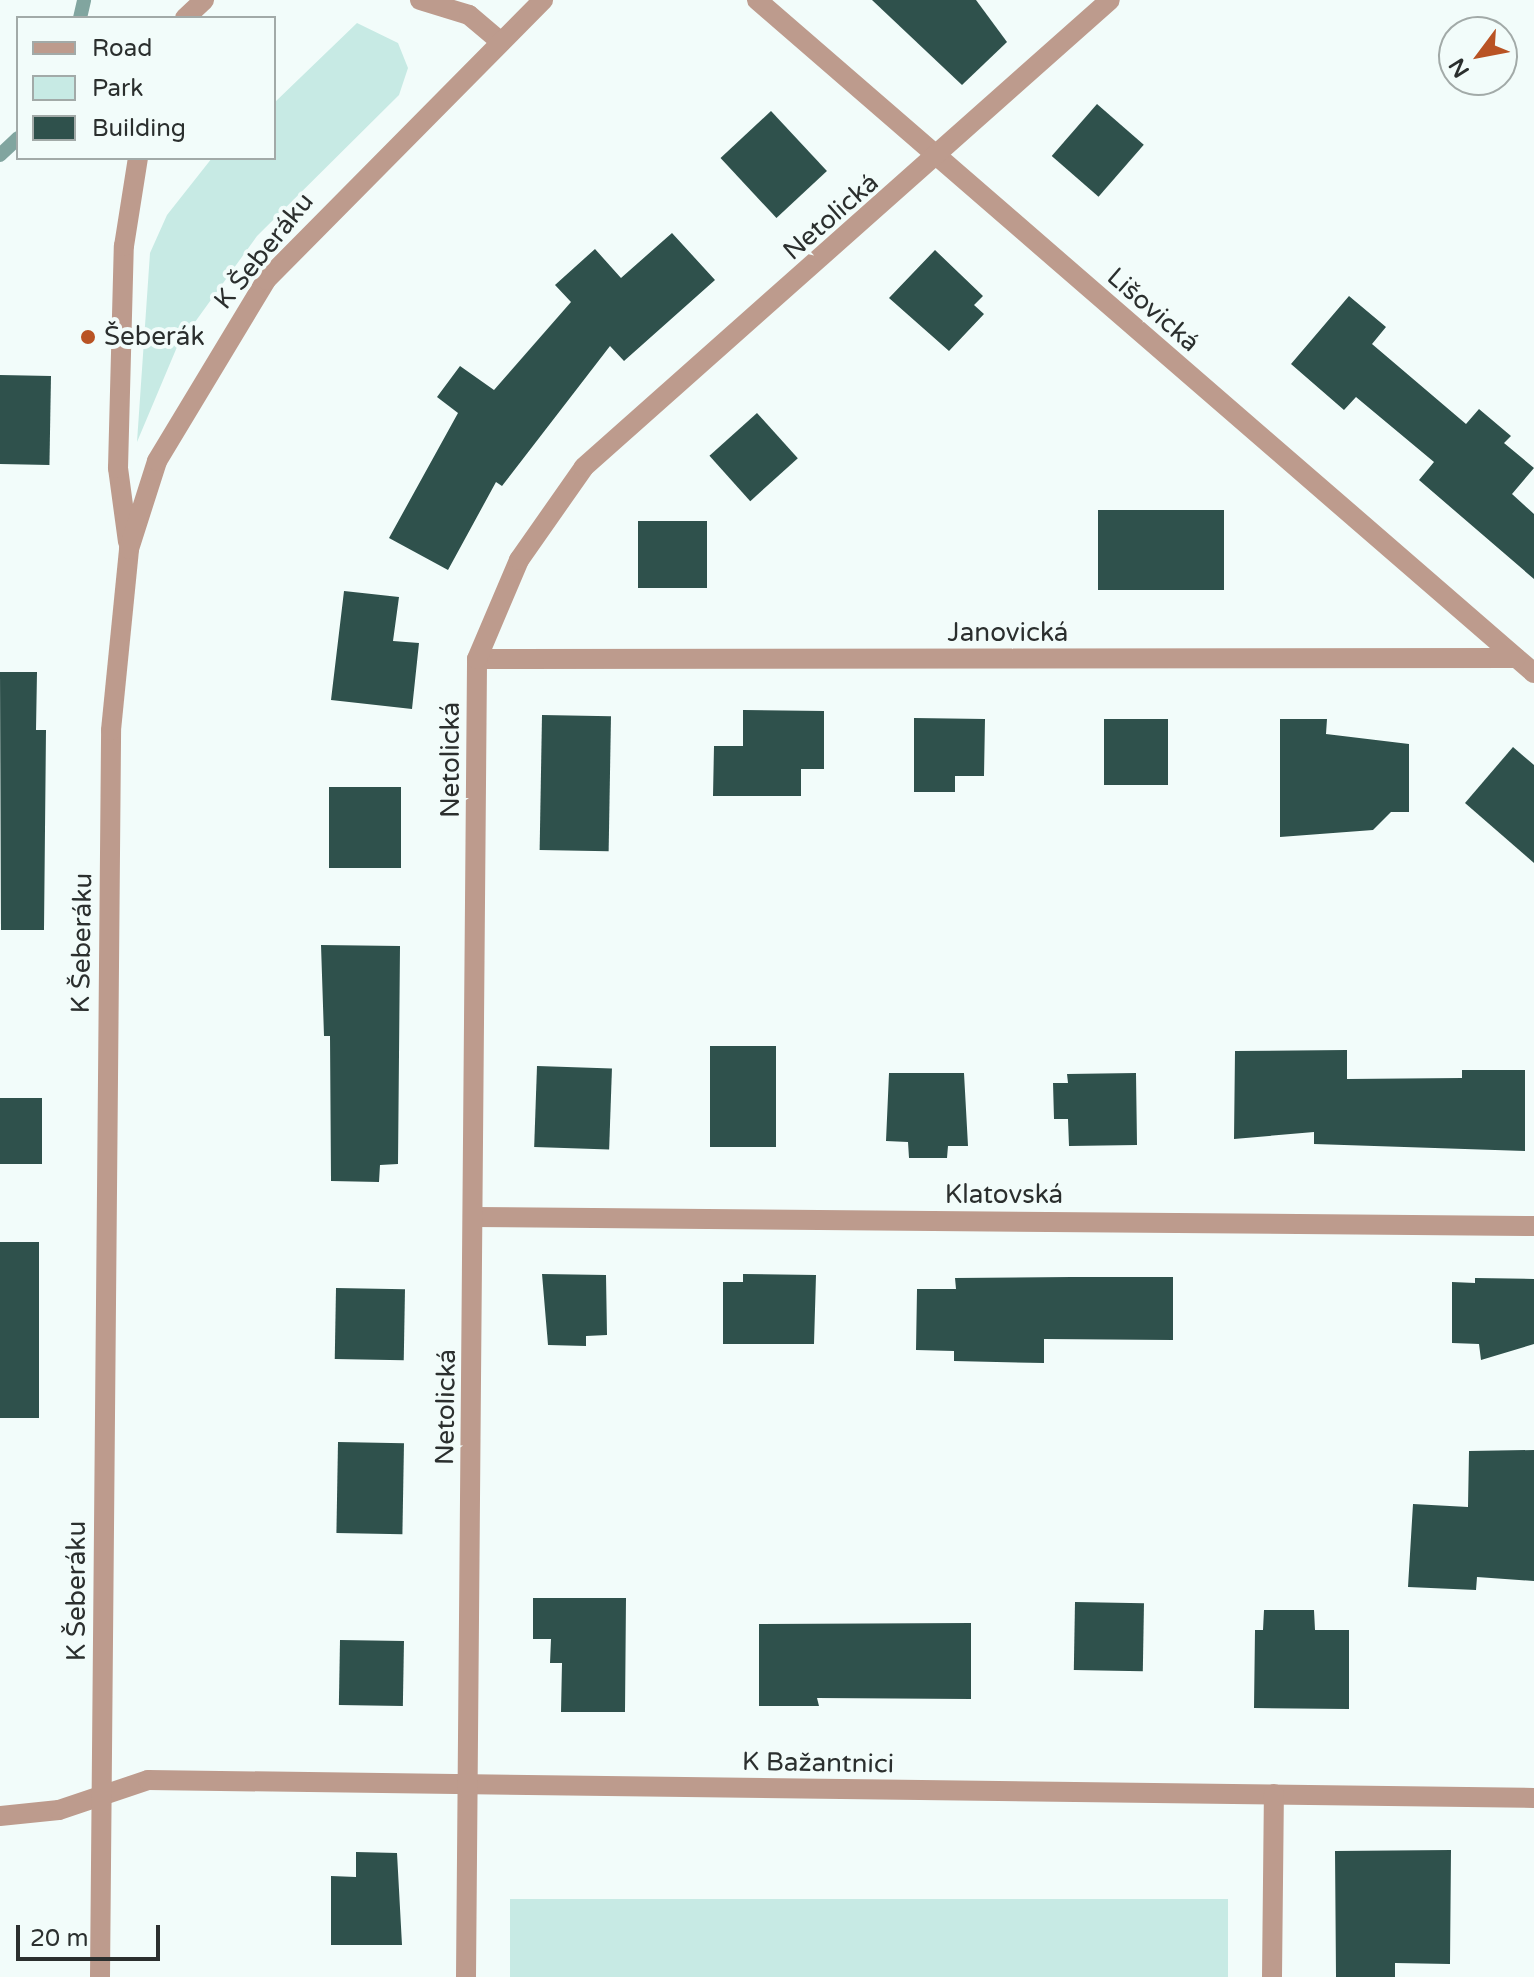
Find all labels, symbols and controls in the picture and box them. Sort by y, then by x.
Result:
legend [16,16,276,160]
north arrow [1438,16,1518,96]
text: Road [92,34,152,63]
text: N [1444,53,1475,82]
text: Park [92,74,143,103]
text: Building [92,114,186,143]
street label: Netolická [777,167,885,267]
street label: K Šeberáku [208,187,320,315]
street label: Lišovická [1100,261,1206,359]
place label: Šeberák [104,321,205,353]
marker: Šeberák [79,328,97,346]
street label: Janovická [948,617,1068,649]
street label: Netolická [435,702,467,818]
street label: K Šeberáku [65,872,99,1014]
street label: Klatovská [945,1179,1063,1211]
street label: Netolická [429,1349,463,1465]
street label: K Šeberáku [61,1521,93,1661]
street label: K Bažantnici [742,1746,894,1780]
scale bar [20,1909,164,1959]
text: 20 m [30,1924,88,1953]

